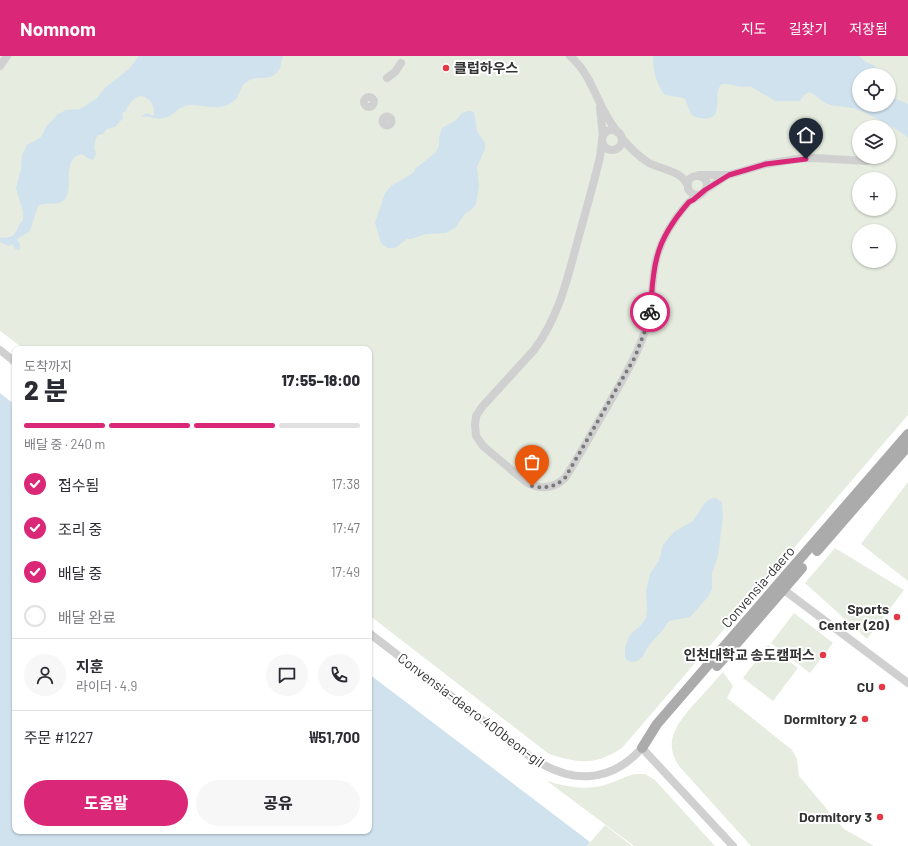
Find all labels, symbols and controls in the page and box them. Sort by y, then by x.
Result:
text: Nomnom [20,17,96,40]
text: 지도 [741,20,767,37]
text: 길찾기 [789,20,827,37]
text: 저장됨 [849,20,888,37]
place label: 클럽하우스 [454,59,519,76]
marker: 클럽하우스 [441,63,451,73]
map controls [852,68,896,268]
button: locate [852,68,896,112]
pin [789,118,823,159]
button: layers [852,120,896,164]
icon: home [795,124,817,146]
button: + [852,172,896,216]
button: − [852,224,896,268]
courier [630,292,670,332]
icon: bike [639,301,661,323]
text: 도착까지 [24,358,72,374]
text: 17:55–18:00 [282,371,360,389]
text: 2 분 [24,374,68,405]
text: 배달 중 · 240 m [24,436,105,452]
pin [515,445,549,486]
icon: bag [521,451,543,473]
icon: check [24,473,46,495]
text: 접수됨 [58,476,99,494]
text: 17:38 [331,476,360,492]
icon: check [24,517,46,539]
text: 조리 중 [58,520,102,538]
text: 17:47 [332,520,360,536]
street label: Convensia-daero [717,542,798,631]
icon: check [24,561,46,583]
text: 배달 중 [58,564,102,582]
text: 17:49 [331,564,360,580]
place label: Sports Center (20) [819,600,889,633]
text: 배달 완료 [58,608,116,626]
marker: Sports Center (20) [892,612,902,622]
place label: 인천대학교 송도캠퍼스 [683,646,815,663]
street label: Convensia-daero 400beon-gil [395,649,548,770]
marker: 인천대학교 송도캠퍼스 [818,650,828,660]
button: person [24,654,66,696]
button: chat [266,654,308,696]
button: phone [318,654,360,696]
text: 지훈 [76,657,104,675]
text: 라이더 · 4.9 [76,678,137,694]
place label: CU [857,678,874,695]
marker: CU [877,682,887,692]
place label: Dormitory 2 [784,710,857,727]
marker: Dormitory 2 [860,714,870,724]
text: 주문 #1227 [24,728,93,746]
text: ₩51,700 [309,728,360,746]
button: 도움말 [24,780,188,826]
button: 공유 [196,780,360,826]
place label: Dormitory 3 [799,808,872,825]
marker: Dormitory 3 [875,812,885,822]

